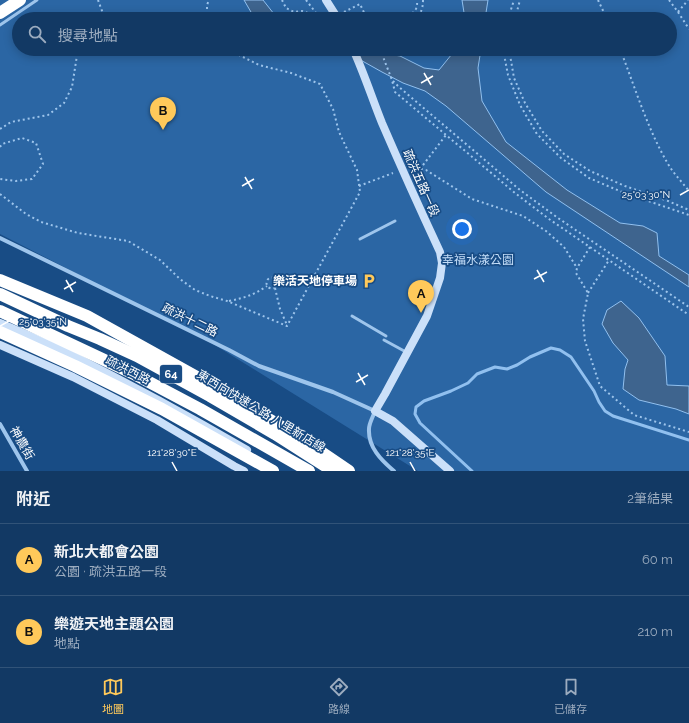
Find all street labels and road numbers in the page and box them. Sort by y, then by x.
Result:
street label: 疏洪五路一段 [400,147,442,219]
street label: 疏洪十二路 [160,301,220,339]
street label: 疏洪西路 [103,353,153,387]
road number: 64 [160,365,182,383]
street label: 東西向快速公路 八里新店線 [194,367,328,455]
street label: 神農街 [7,424,37,462]

